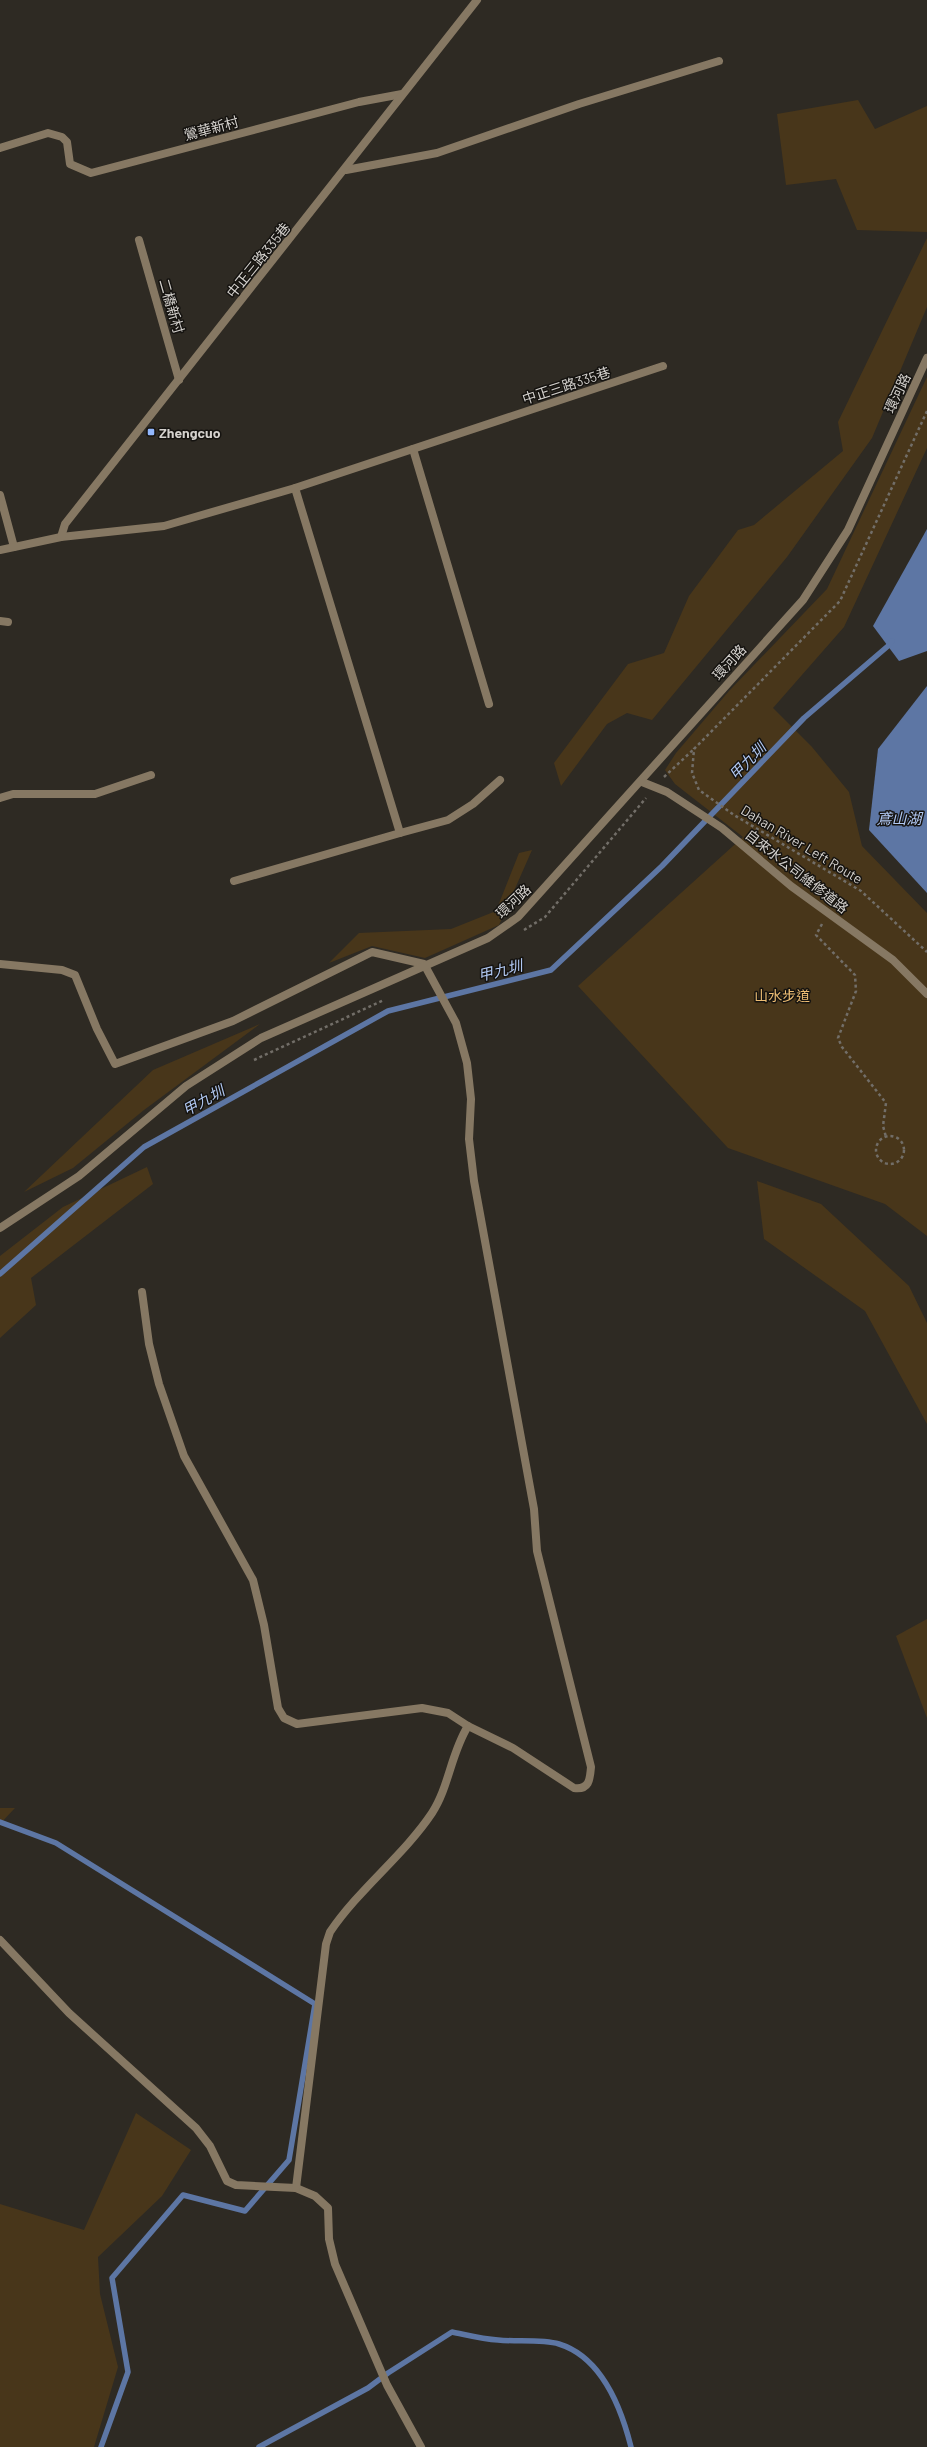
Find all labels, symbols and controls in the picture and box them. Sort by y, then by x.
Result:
street label: 鶯華新村 [182,113,240,143]
street label: 中正三路335巷 [223,219,293,301]
street label: 二橋新村 [156,277,188,335]
street label: 中正三路335巷 [520,363,612,407]
street label: 環河路 [880,370,914,416]
place label: Zhengcuo [159,424,221,441]
marker: Zhengcuo [146,427,156,437]
street label: 環河路 [709,641,749,683]
water label: 甲九圳 [725,737,770,783]
street label: Dahan River Left Route [738,801,866,887]
water label: 鳶山湖 [876,809,923,827]
street label: 自來水公司維修道路 [742,826,852,916]
street label: 環河路 [492,880,534,922]
water label: 甲九圳 [476,955,526,984]
park label: 山水步道 [754,987,810,1004]
water label: 甲九圳 [179,1080,229,1119]

